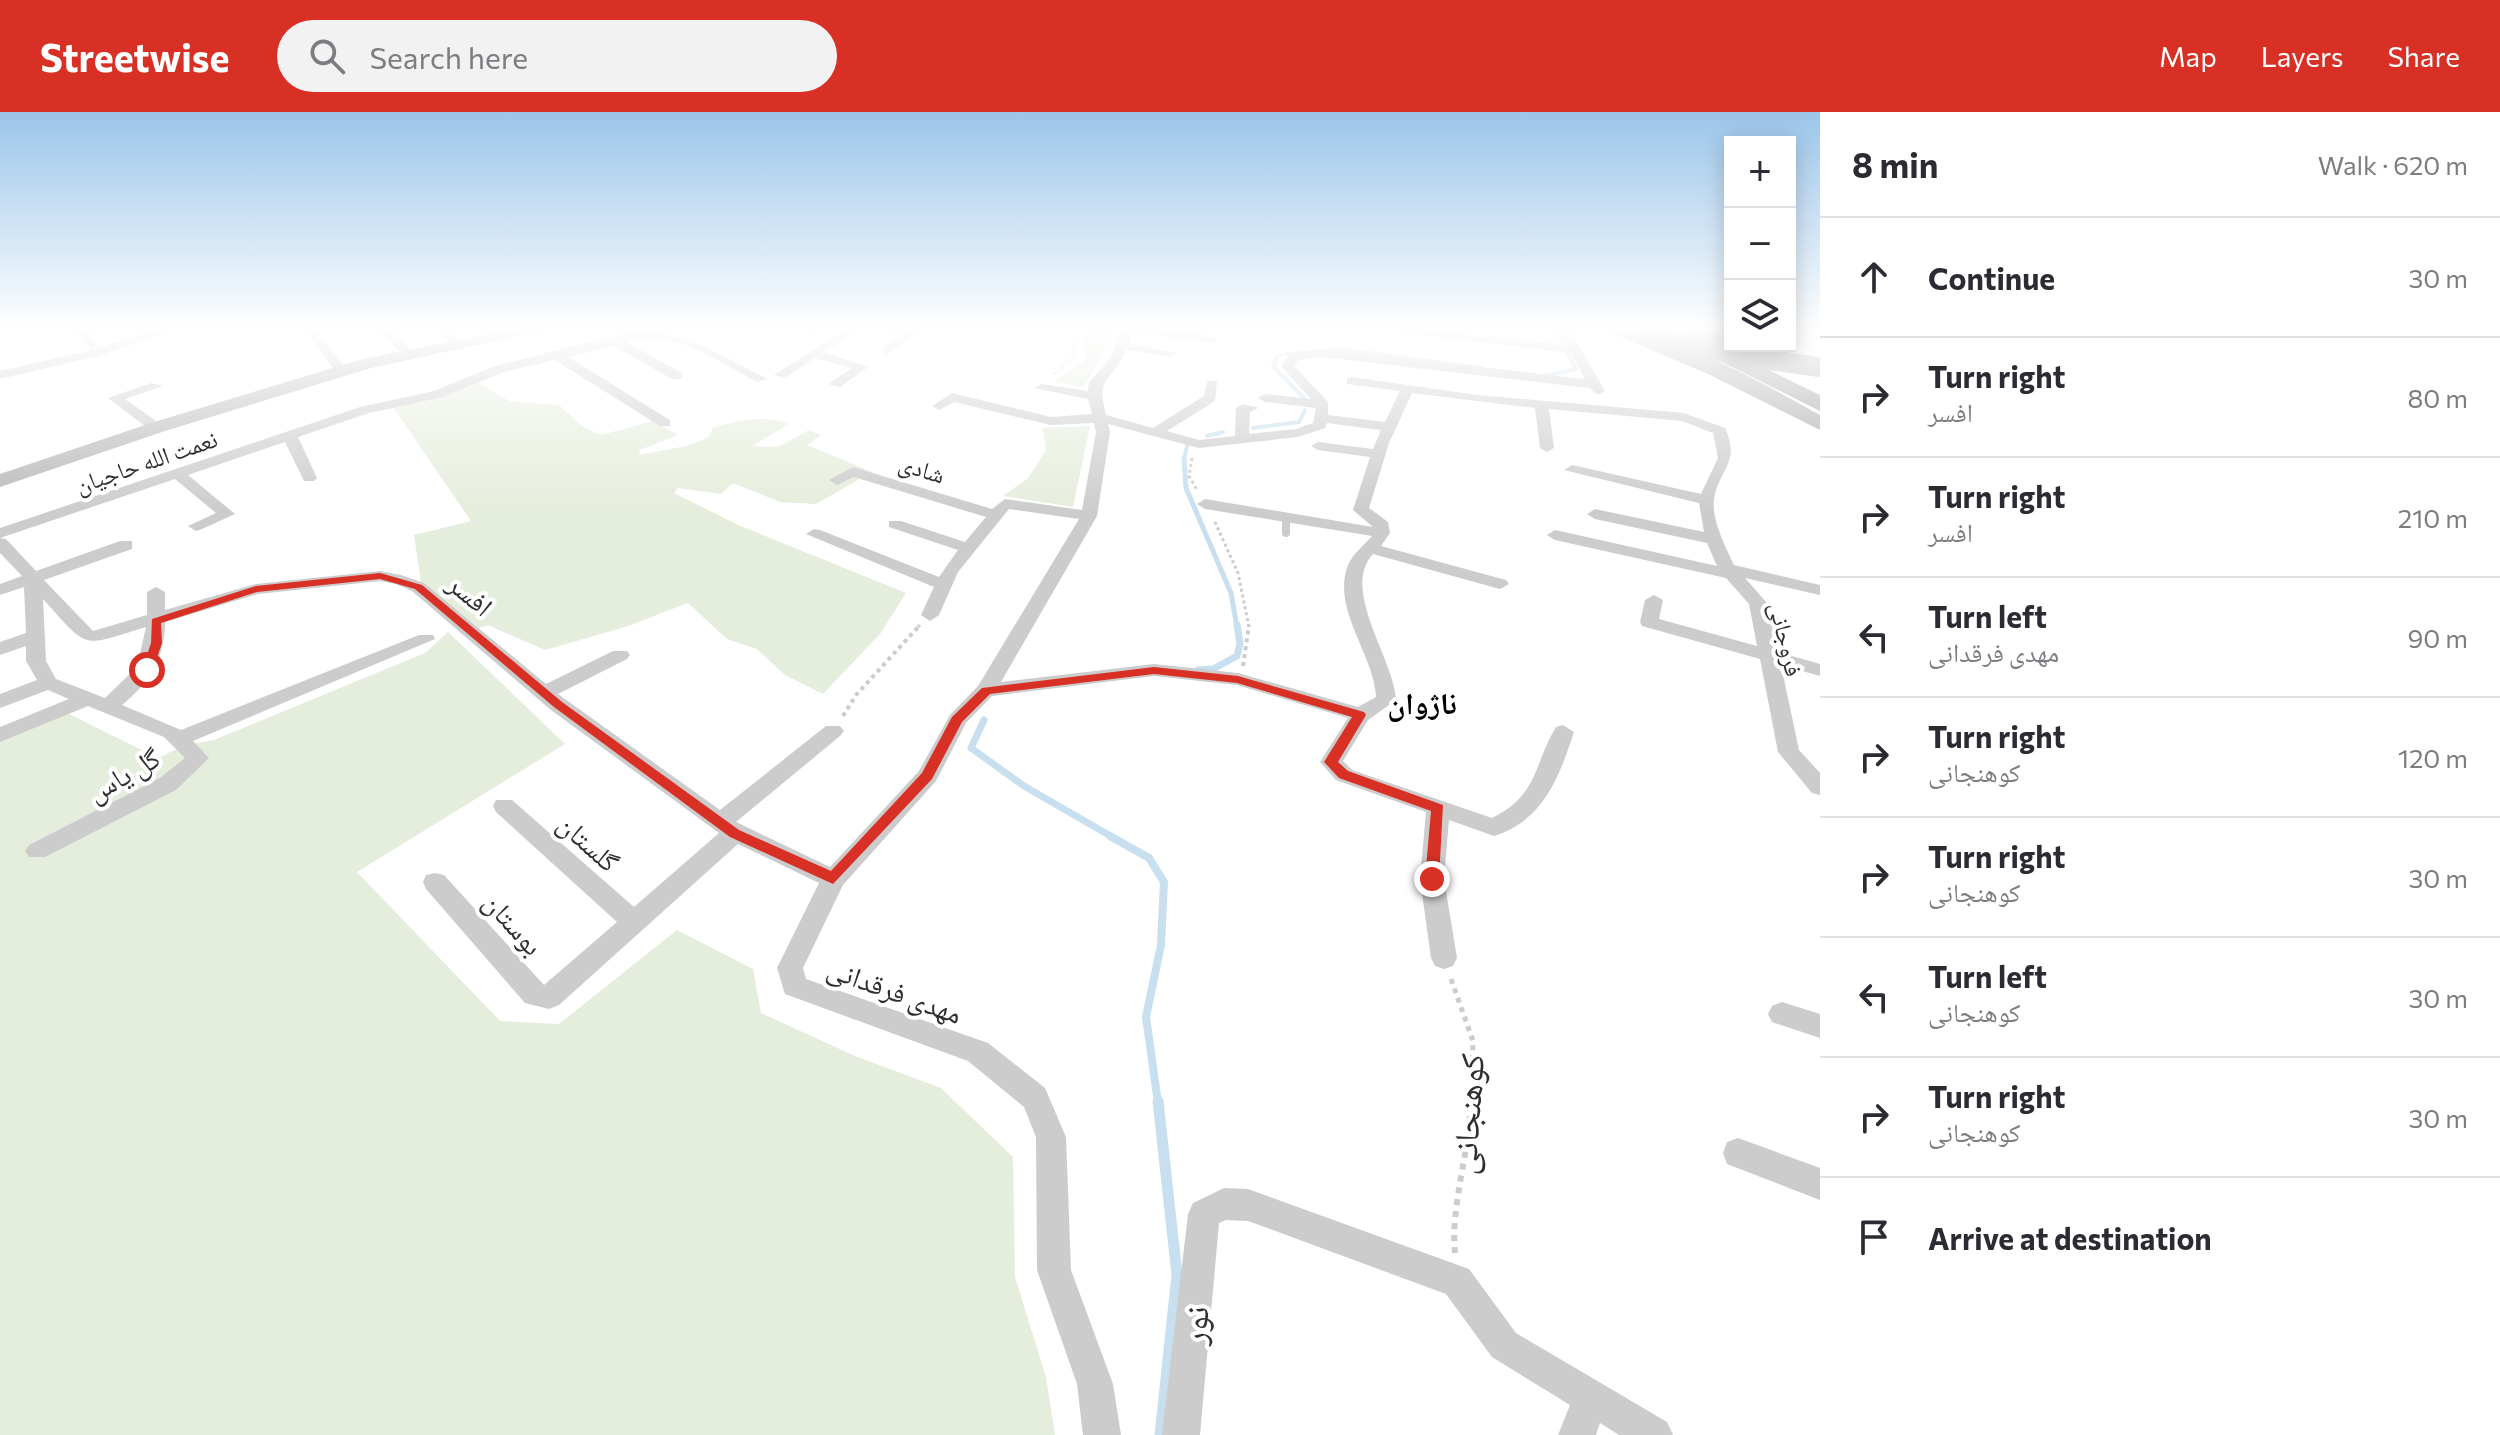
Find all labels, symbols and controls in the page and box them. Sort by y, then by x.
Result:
search box [277,20,837,92]
text: Streetwise [40,33,229,80]
icon: search [305,34,349,78]
text: Search here [369,38,528,75]
text: Map [2159,39,2217,73]
text: Layers [2261,39,2343,73]
text: Share [2387,39,2460,73]
map controls [1724,136,1796,352]
button: + [1724,136,1796,208]
text: 8 min [1852,143,1938,185]
text: Walk · 620 m [2318,149,2468,180]
button: − [1724,208,1796,280]
icon: ahead [1852,255,1896,299]
text: Continue [1928,259,2055,296]
text: 30 m [2409,262,2468,293]
button: layers [1724,280,1796,352]
text: Turn right [1928,357,2065,394]
icon: right [1852,375,1896,419]
text: 80 m [2408,382,2468,413]
text: افسر [1928,396,1973,427]
street label: نعمت الله حاجیان [71,423,221,500]
street label: شادی [895,447,949,490]
text: Turn right [1928,477,2065,514]
icon: right [1852,495,1896,539]
text: 210 m [2398,502,2468,533]
text: افسر [1928,516,1973,547]
street label: افسر [441,565,500,623]
text: Turn left [1928,597,2047,634]
street label: فروجانی [1763,599,1810,679]
icon: left [1852,615,1896,659]
text: 90 m [2408,622,2468,653]
text: مهدی فرقدانی [1928,636,2059,667]
route start [129,652,165,688]
district label: ناژوان [1387,683,1457,722]
text: Turn right [1928,717,2065,754]
icon: right [1852,735,1896,779]
street label: گل یاس [80,739,167,810]
text: 120 m [2398,742,2468,773]
text: کوهنجانی [1928,756,2021,787]
street label: گلستان [551,806,627,879]
text: Turn right [1928,837,2065,874]
icon: right [1852,855,1896,899]
route end [1414,861,1450,897]
text: 30 m [2409,862,2468,893]
text: کوهنجانی [1928,876,2021,907]
street label: بوستان [476,885,551,962]
street label: مهدی فرقدانی [822,950,967,1032]
text: Turn left [1928,957,2047,994]
icon: left [1852,975,1896,1019]
text: 30 m [2409,982,2468,1013]
text: کوهنجانی [1928,996,2021,1027]
street label: کوهنجانی [1441,1052,1493,1176]
text: Turn right [1928,1077,2065,1114]
icon: right [1852,1095,1896,1139]
text: 30 m [2409,1102,2468,1133]
text: کوهنجانی [1928,1116,2021,1147]
icon: arrive [1852,1215,1896,1259]
text: Arrive at destination [1928,1219,2212,1256]
street label: نور [1170,1304,1216,1347]

